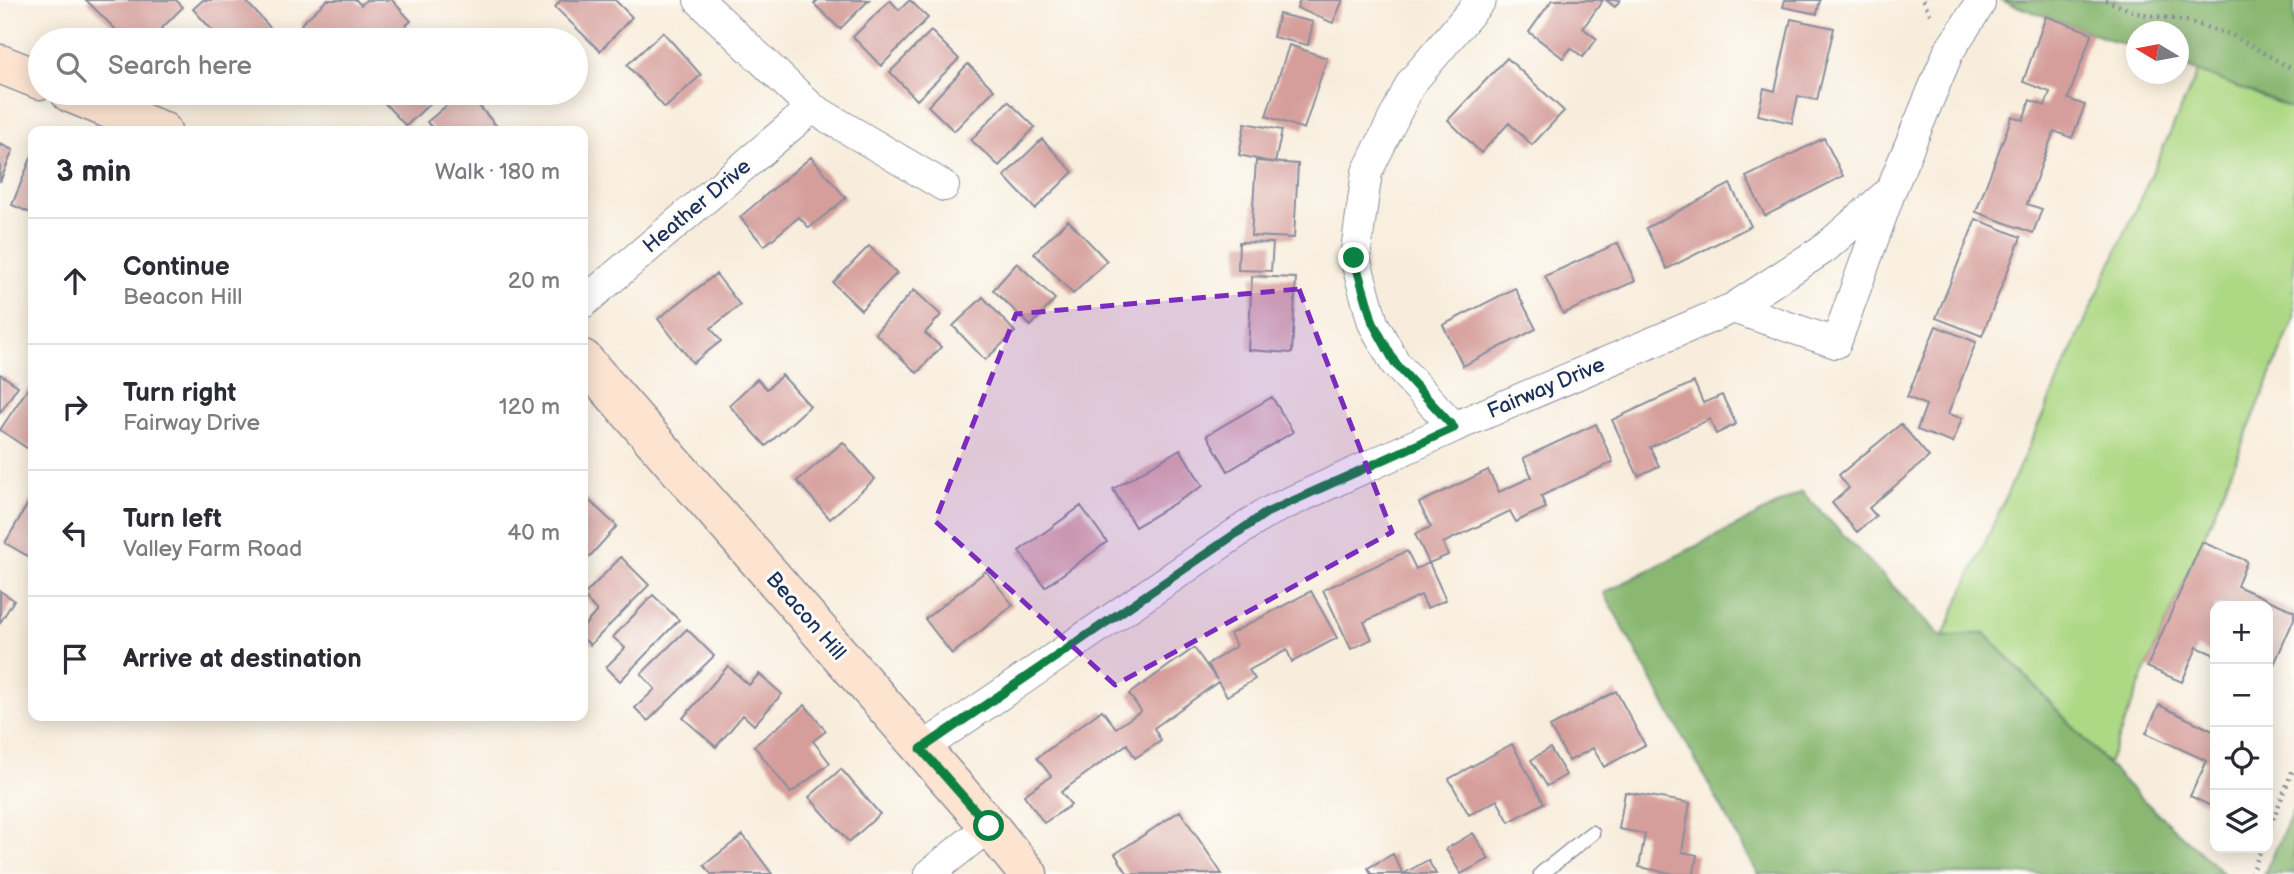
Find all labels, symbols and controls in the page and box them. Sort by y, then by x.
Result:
north arrow [2126,21,2189,84]
search box [28,28,588,105]
icon: search [52,48,90,86]
text: Search here [108,51,252,82]
text: 3 min [56,154,131,190]
street label: Heather Drive [638,154,756,258]
text: Walk · 180 m [435,158,560,186]
route end [1338,242,1369,273]
text: Continue [123,252,230,283]
icon: ahead [56,262,94,300]
text: 20 m [508,267,560,295]
text: Beacon Hill [123,283,242,311]
street label: Fairway Drive [1483,352,1609,424]
text: Turn right [123,378,236,409]
icon: right [56,388,94,426]
text: 120 m [499,393,560,421]
text: Fairway Drive [123,409,260,437]
text: Turn left [123,504,222,535]
icon: left [56,514,94,552]
text: 40 m [507,519,560,547]
text: Valley Farm Road [123,535,302,563]
street label: Beacon Hill [761,567,851,665]
map controls [2210,601,2273,853]
button: + [2210,601,2273,664]
icon: arrive [56,640,94,678]
text: Arrive at destination [123,644,362,675]
button: − [2210,664,2273,727]
button: locate [2210,727,2273,790]
button: layers [2210,790,2273,853]
route start [973,810,1004,841]

